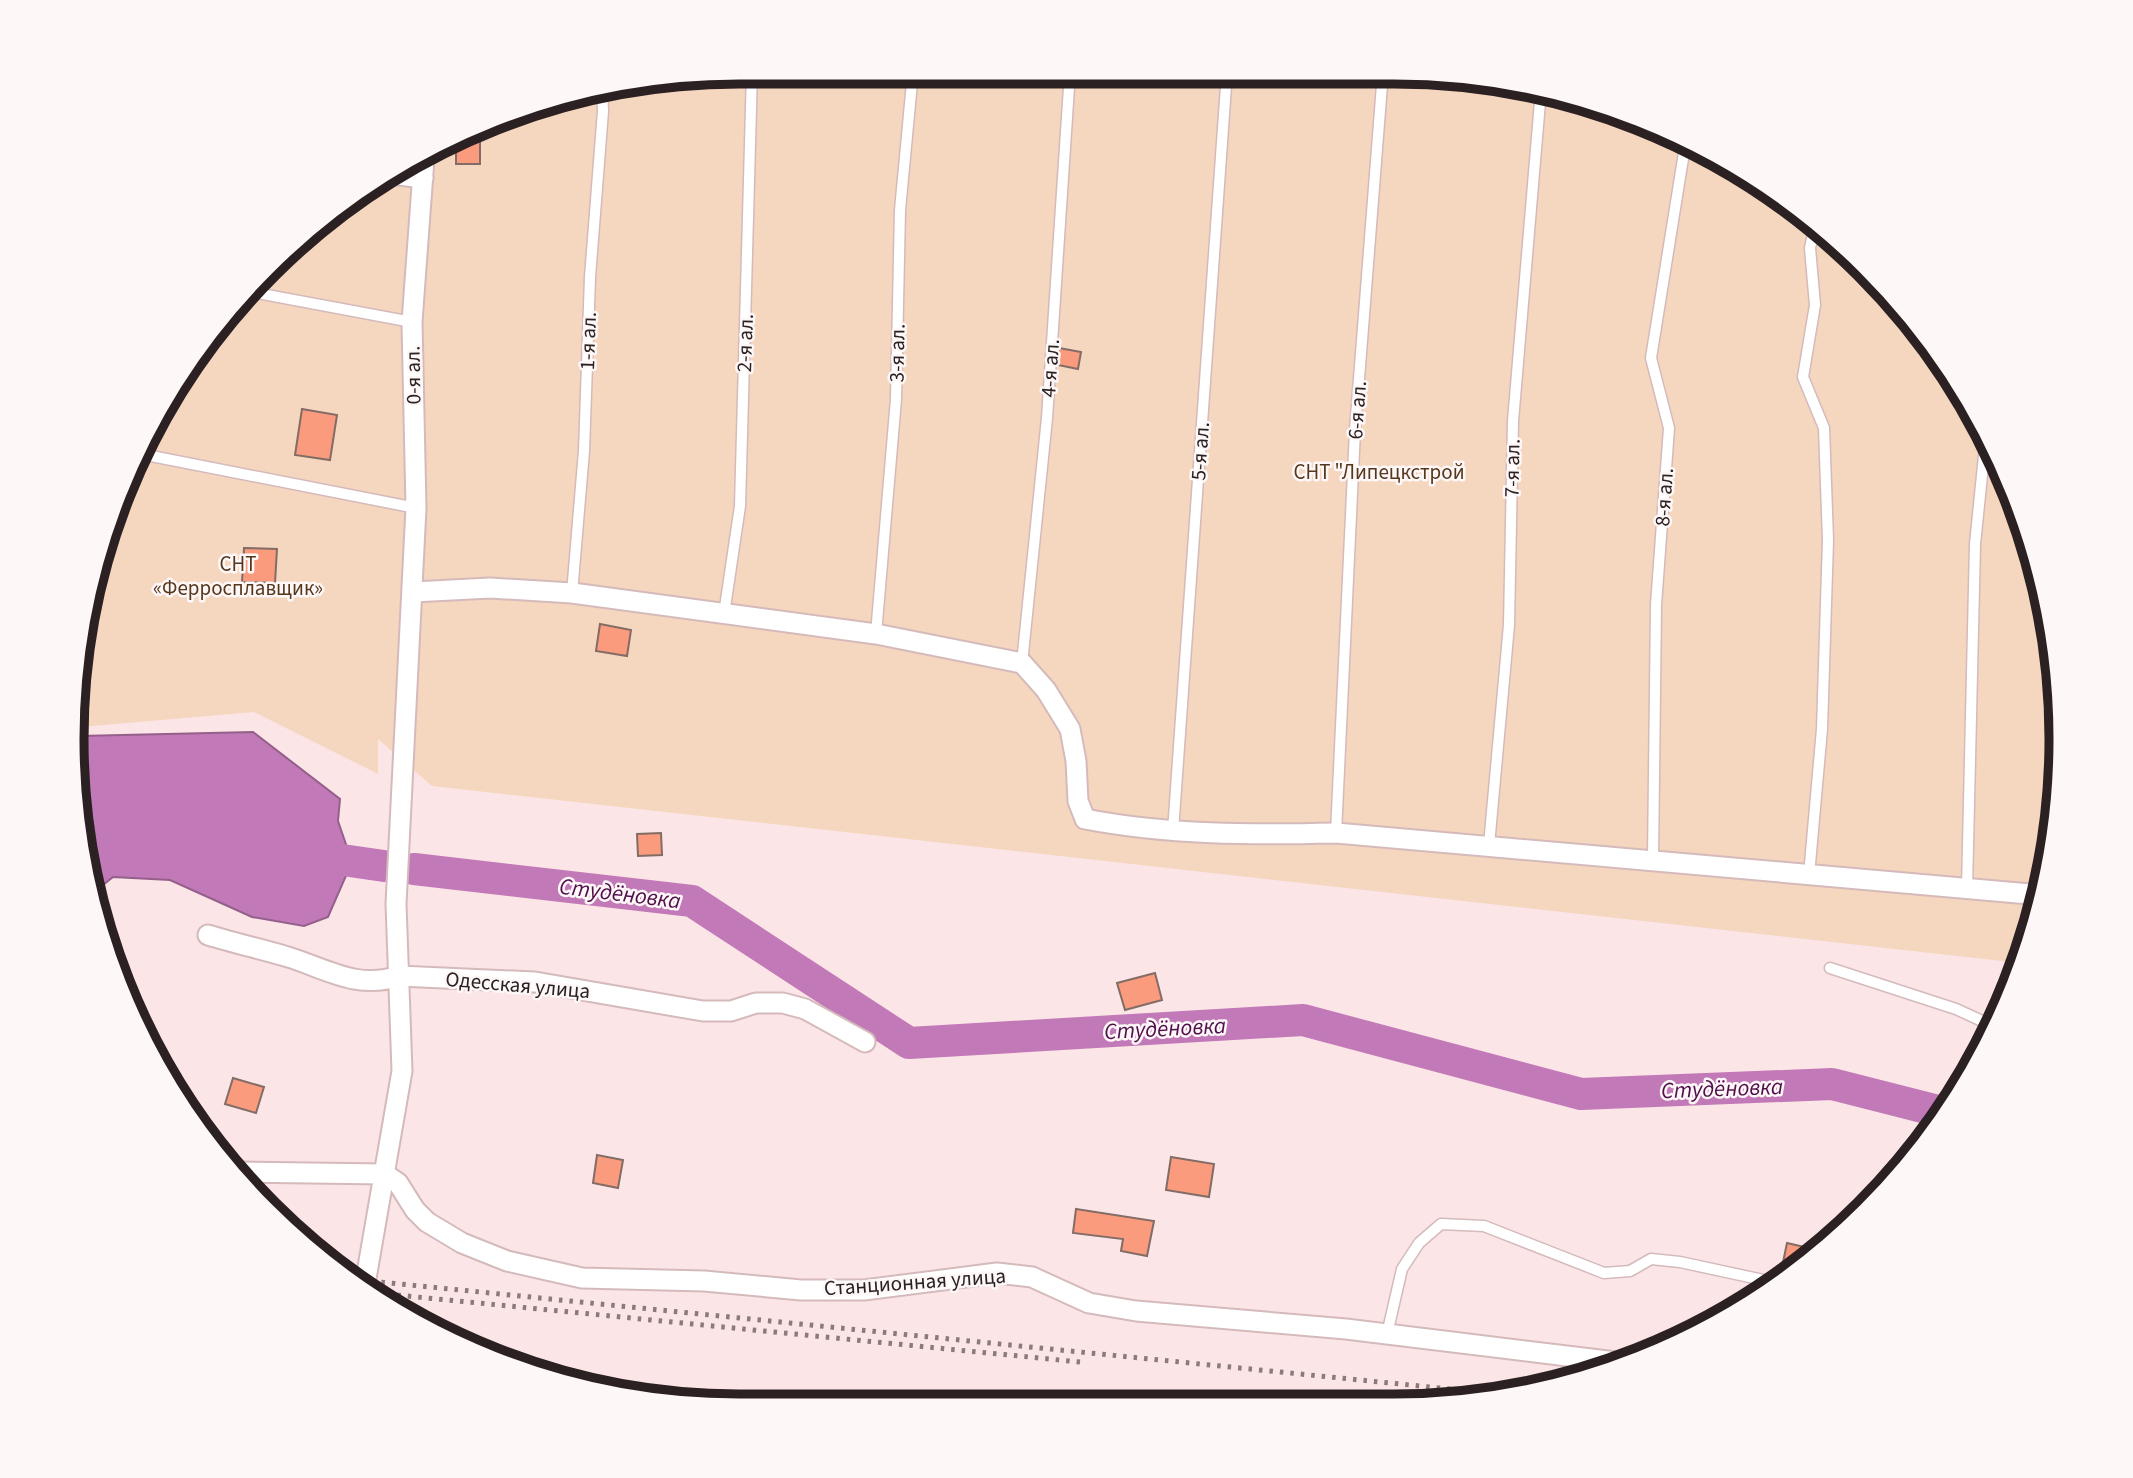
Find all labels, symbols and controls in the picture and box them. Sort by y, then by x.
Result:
street label: 1-я ал. [572,311,604,371]
street label: 2-я ал. [729,313,761,373]
street label: 3-я ал. [881,323,913,383]
street label: 4-я ал. [1033,338,1067,398]
street label: 0-я ал. [397,345,429,405]
street label: 6-я ал. [1340,380,1374,440]
street label: 5-я ал. [1183,421,1217,481]
street label: 7-я ал. [1496,438,1528,498]
park label: СНТ "Липецкстрой [1293,457,1465,487]
street label: 8-я ал. [1647,467,1681,527]
park label: СНТ «Ферросплавщик» [153,549,323,603]
water label: Студёновка [557,870,683,917]
street label: Одесская улица [444,964,592,1006]
water label: Студёновка [1103,1009,1227,1048]
water label: Студёновка [1660,1070,1784,1107]
street label: Станционная улица [823,1261,1007,1303]

